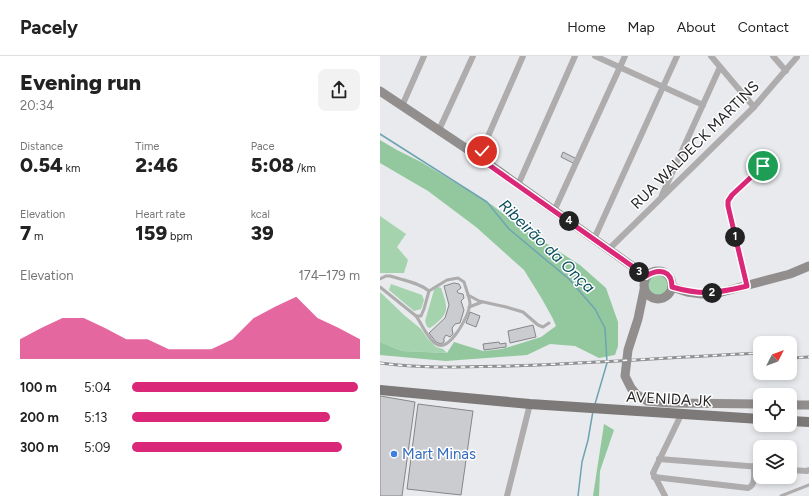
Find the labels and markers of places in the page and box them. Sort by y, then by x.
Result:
pin [465,134,499,168]
pin [746,149,780,183]
pin: 4 [559,211,579,231]
pin: 1 [725,227,745,247]
pin: 3 [629,262,649,282]
pin: 2 [702,283,722,303]
place label: Mart Minas [402,445,476,463]
marker: Mart Minas [389,449,399,459]

